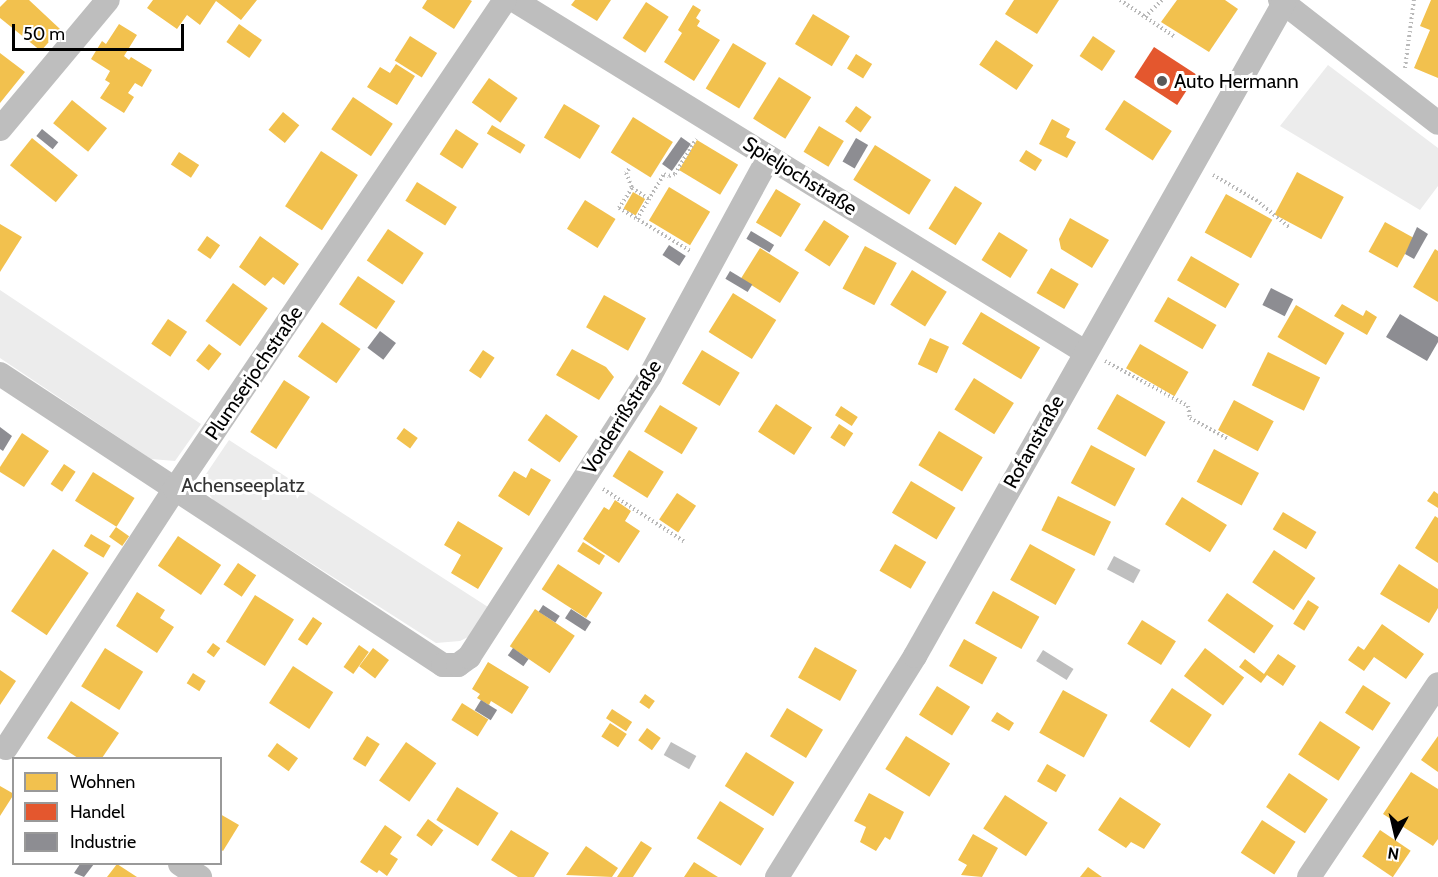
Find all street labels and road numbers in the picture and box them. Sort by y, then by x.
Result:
street label: Spieljochstraße [739,132,861,220]
street label: Plumserjochstraße [200,301,308,445]
street label: Vorderrißstraße [577,355,667,479]
street label: Rofanstraße [999,391,1069,493]

